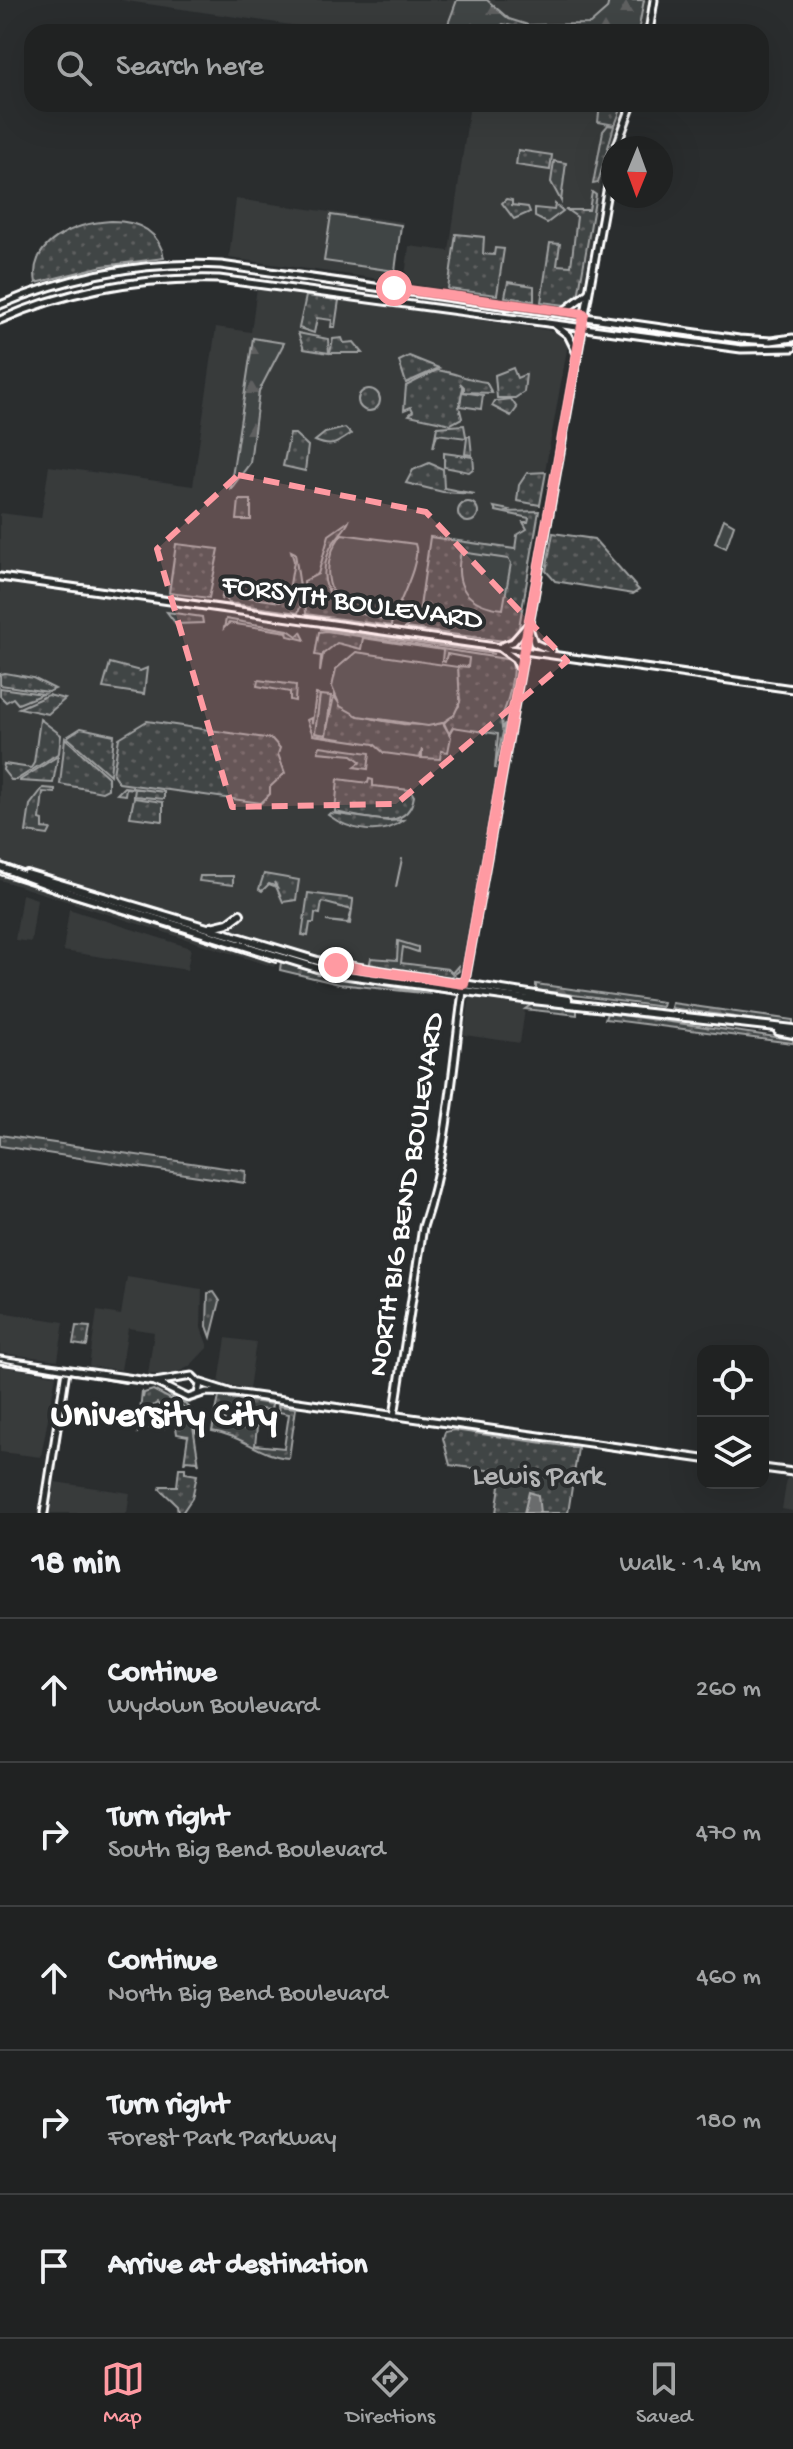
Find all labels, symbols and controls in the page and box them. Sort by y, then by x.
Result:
search box [24,24,769,112]
icon: search [52,46,96,90]
text: Search here [116,51,264,86]
north arrow [601,136,673,208]
route start [376,270,412,306]
street label: FORSYTH BOULEVARD [218,568,485,640]
route end [318,947,354,983]
street label: NORTH BIG BEND BOULEVARD [362,1010,454,1379]
map controls [697,1345,769,1489]
button: locate [697,1345,769,1417]
district label: University City [51,1395,278,1439]
button: layers [697,1417,769,1489]
park label: Lewis Park [472,1461,606,1496]
text: 18 min [32,1545,120,1585]
text: Walk · 1.4 km [619,1550,761,1581]
text: Continue [108,1657,217,1692]
icon: ahead [32,1668,76,1712]
text: 260 m [696,1675,761,1706]
text: Wydown Boulevard [108,1692,319,1723]
text: Turn right [108,1801,228,1836]
icon: right [32,1812,76,1856]
text: 470 m [696,1819,761,1850]
text: South Big Bend Boulevard [108,1836,385,1867]
text: Continue [108,1945,217,1980]
icon: ahead [32,1956,76,2000]
text: 460 m [696,1963,761,1994]
text: North Big Bend Boulevard [108,1980,387,2011]
text: Turn right [108,2089,228,2124]
icon: right [32,2100,76,2144]
text: 180 m [697,2107,761,2138]
text: Forest Park Parkway [108,2124,336,2155]
icon: arrive [32,2244,76,2288]
text: Arrive at destination [108,2249,368,2284]
tab: Map [101,2357,145,2431]
tab: Directions [346,2357,435,2431]
tab: Saved [636,2357,692,2431]

